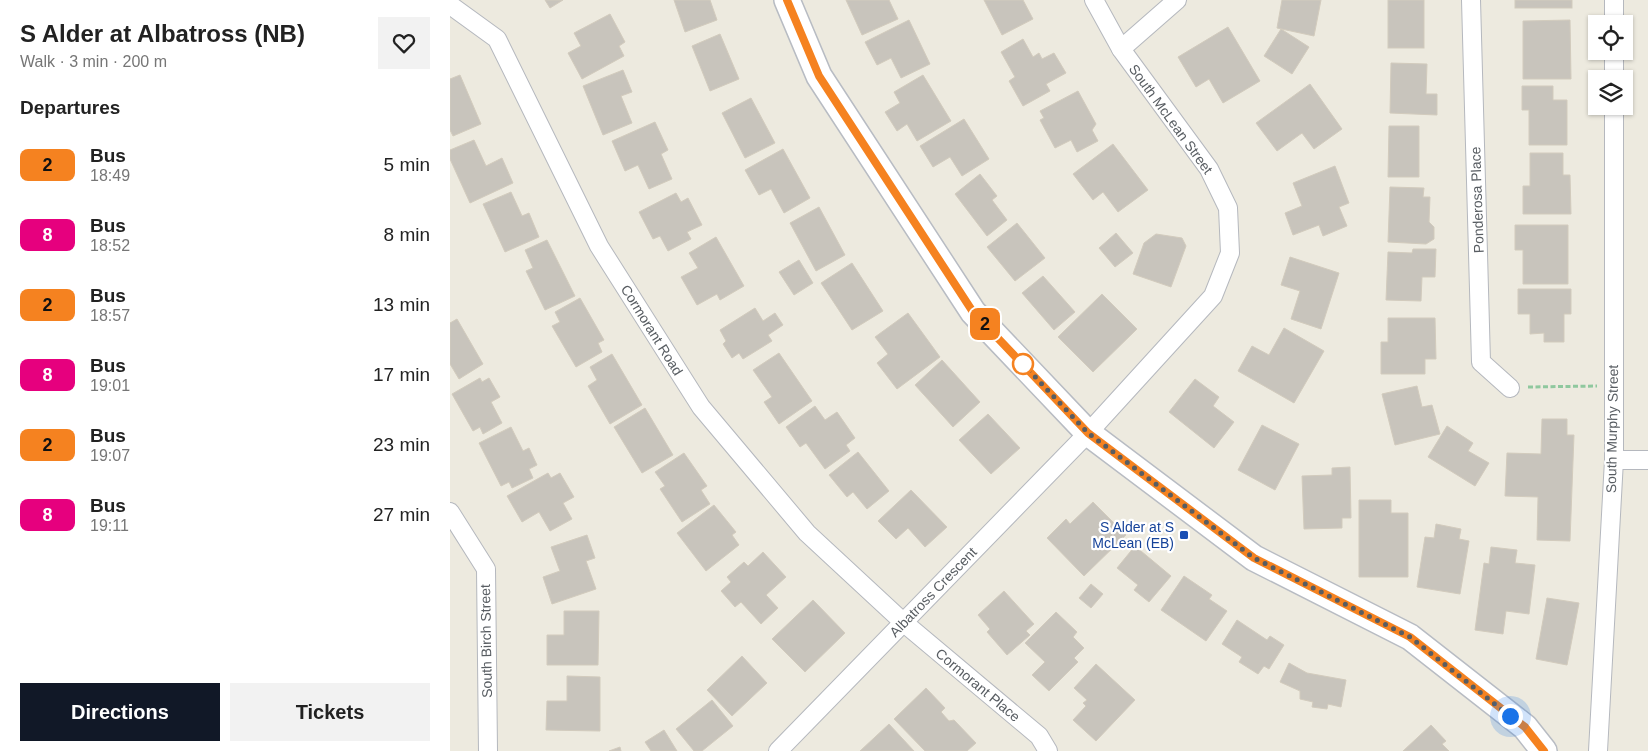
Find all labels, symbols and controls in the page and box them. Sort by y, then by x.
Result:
map controls [1588,15,1633,115]
button: locate [1588,15,1633,60]
button: heart [378,17,430,69]
text: S Alder at Albatross (NB) [20,20,305,47]
text: Walk · 3 min · 200 m [20,53,167,70]
street label: South McLean Street [1126,61,1216,177]
button: layers [1588,70,1633,115]
text: Departures [20,97,120,118]
text: Bus [90,145,126,166]
street label: Ponderosa Place [1467,146,1487,254]
text: 5 min [384,154,430,175]
text: 2 [42,155,53,175]
text: 18:49 [90,167,130,184]
text: Bus [90,215,126,236]
text: 8 min [384,224,430,245]
text: 8 [42,225,53,245]
text: 18:52 [90,237,130,254]
street label: Cormorant Road [618,282,686,378]
text: Bus [90,285,126,306]
text: 13 min [373,294,430,315]
text: 2 [42,295,53,315]
text: 18:57 [90,307,130,324]
line badge: 2 [969,308,1001,340]
text: 2 [980,314,990,334]
unlabelled marker [1012,353,1034,375]
text: Bus [90,355,126,376]
text: 17 min [373,364,430,385]
text: 8 [42,365,53,385]
street label: South Murphy Street [1603,365,1621,493]
text: 19:01 [90,377,130,394]
text: Bus [90,425,126,446]
text: 23 min [373,434,430,455]
text: 2 [42,435,53,455]
text: 19:07 [90,447,130,464]
text: Bus [90,495,126,516]
text: 27 min [373,504,430,525]
text: 8 [42,505,53,525]
text: 19:11 [90,517,129,534]
place label: S Alder at S McLean (EB) [1092,519,1174,551]
marker: S Alder at S McLean (EB) [1178,529,1190,541]
street label: Albatross Crescent [886,544,980,640]
street label: South Birch Street [477,584,495,698]
street label: Cormorant Place [933,645,1024,725]
button: Directions [20,683,220,741]
button: Tickets [230,683,430,741]
your location [1498,704,1523,729]

